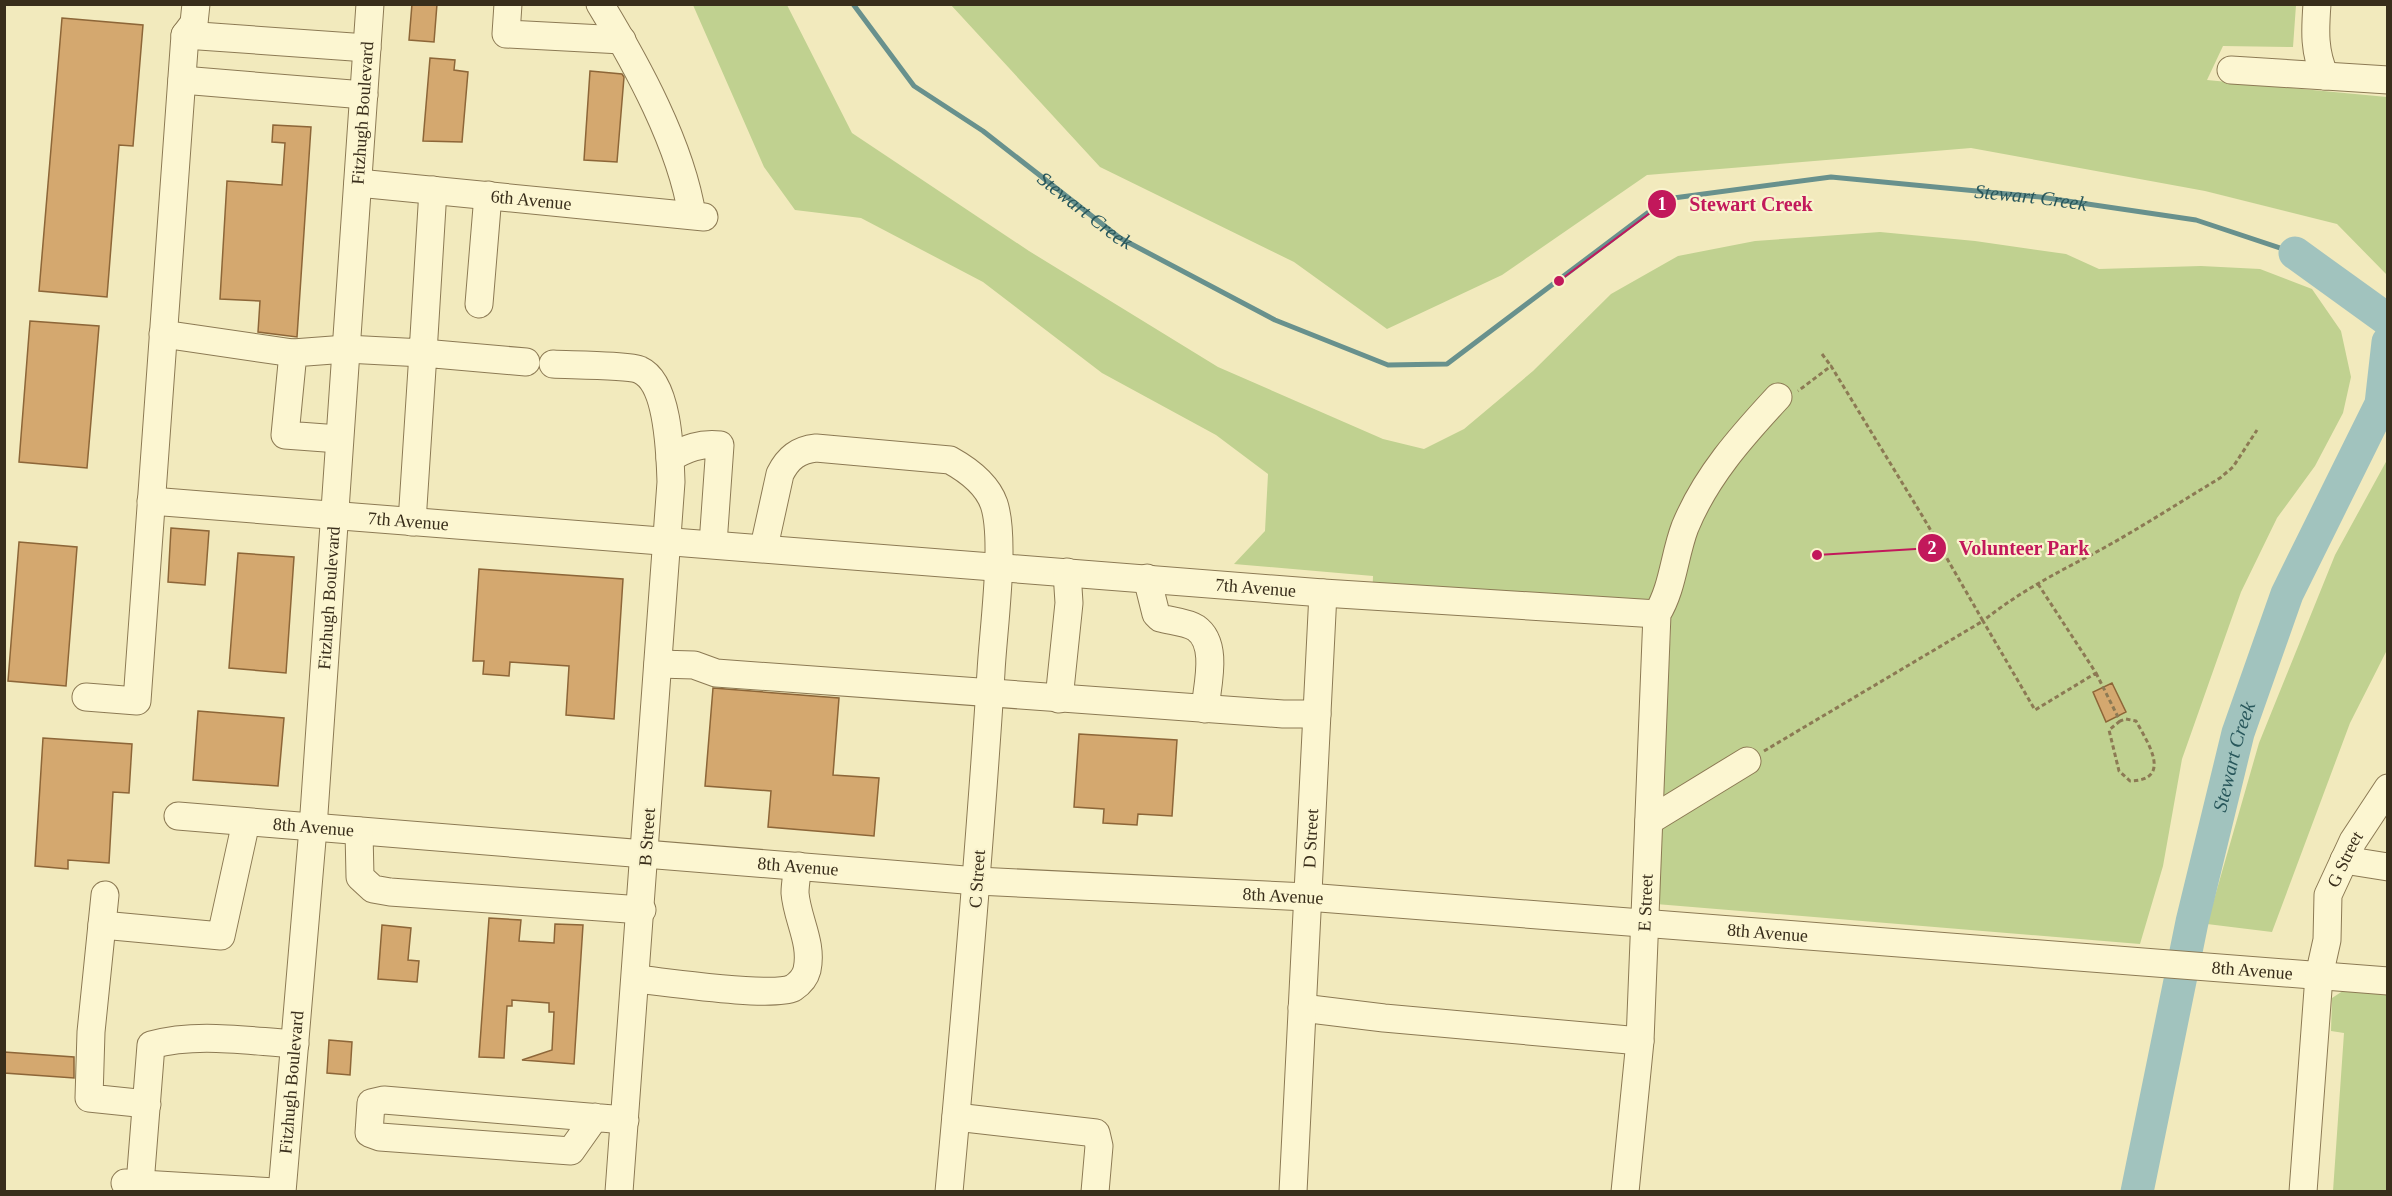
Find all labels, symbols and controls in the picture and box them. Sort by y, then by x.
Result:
street label: Fitzhugh Boulevard [348,41,377,185]
water label: Stewart Creek [1034,167,1137,254]
water label: Stewart Creek [1974,180,2090,215]
callout: Stewart Creek [1647,185,1825,223]
street label: 6th Avenue [490,186,573,214]
text: Stewart Creek [1689,193,1814,215]
text: 1 [1658,194,1667,214]
street label: 7th Avenue [367,508,449,534]
street label: Fitzhugh Boulevard [314,526,344,670]
callout: Volunteer Park [1917,529,2102,567]
text: Volunteer Park [1959,537,2090,559]
text: 2 [1928,538,1937,558]
street label: 7th Avenue [1214,575,1297,601]
water label: Stewart Creek [2208,698,2260,814]
street label: B Street [635,807,659,867]
street label: D Street [1299,808,1322,869]
street label: 8th Avenue [272,814,355,840]
street label: G Street [2323,827,2367,890]
street label: C Street [965,849,989,909]
street label: 8th Avenue [757,853,839,880]
street label: E Street [1634,874,1657,932]
street label: 8th Avenue [1242,884,1324,908]
street label: 8th Avenue [1726,920,1809,946]
street label: 8th Avenue [2211,957,2293,984]
street label: Fitzhugh Boulevard [275,1010,307,1155]

